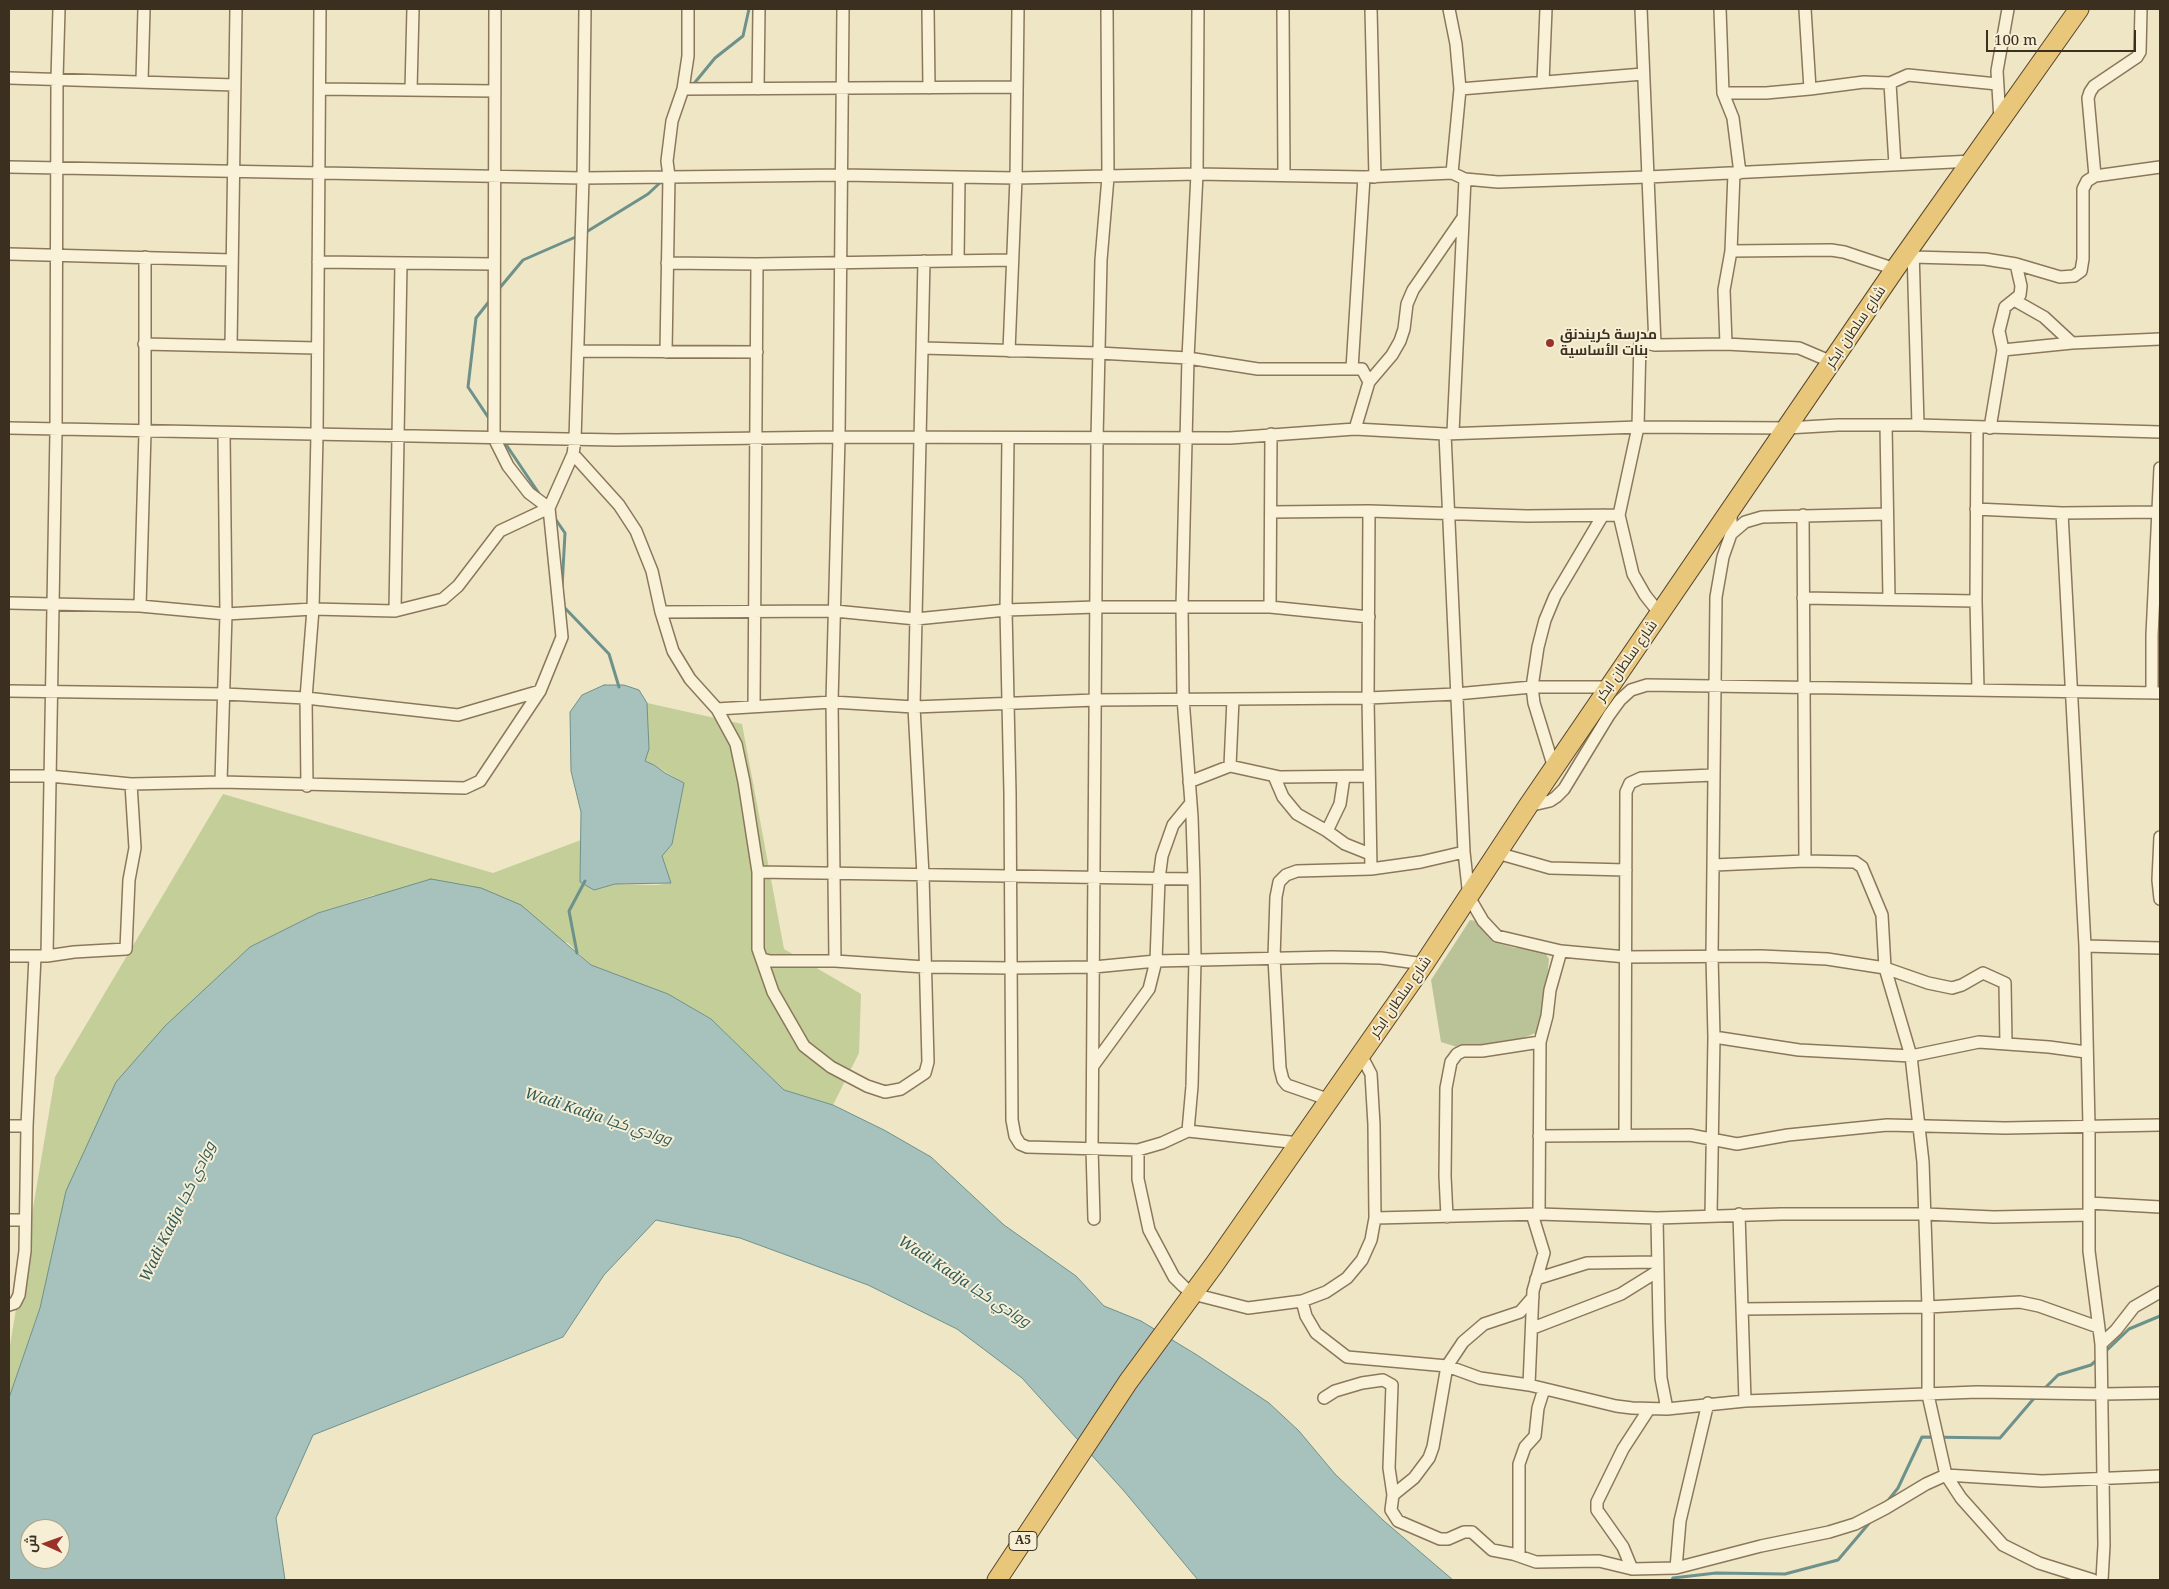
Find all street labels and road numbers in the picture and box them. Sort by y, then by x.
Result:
street label: شارع سلطان ابكر [1822,283,1890,371]
street label: شارع سلطان ابكر [1593,617,1661,705]
street label: شارع سلطان ابكر [1367,953,1435,1041]
road number: A5 [1009,1532,1037,1550]

